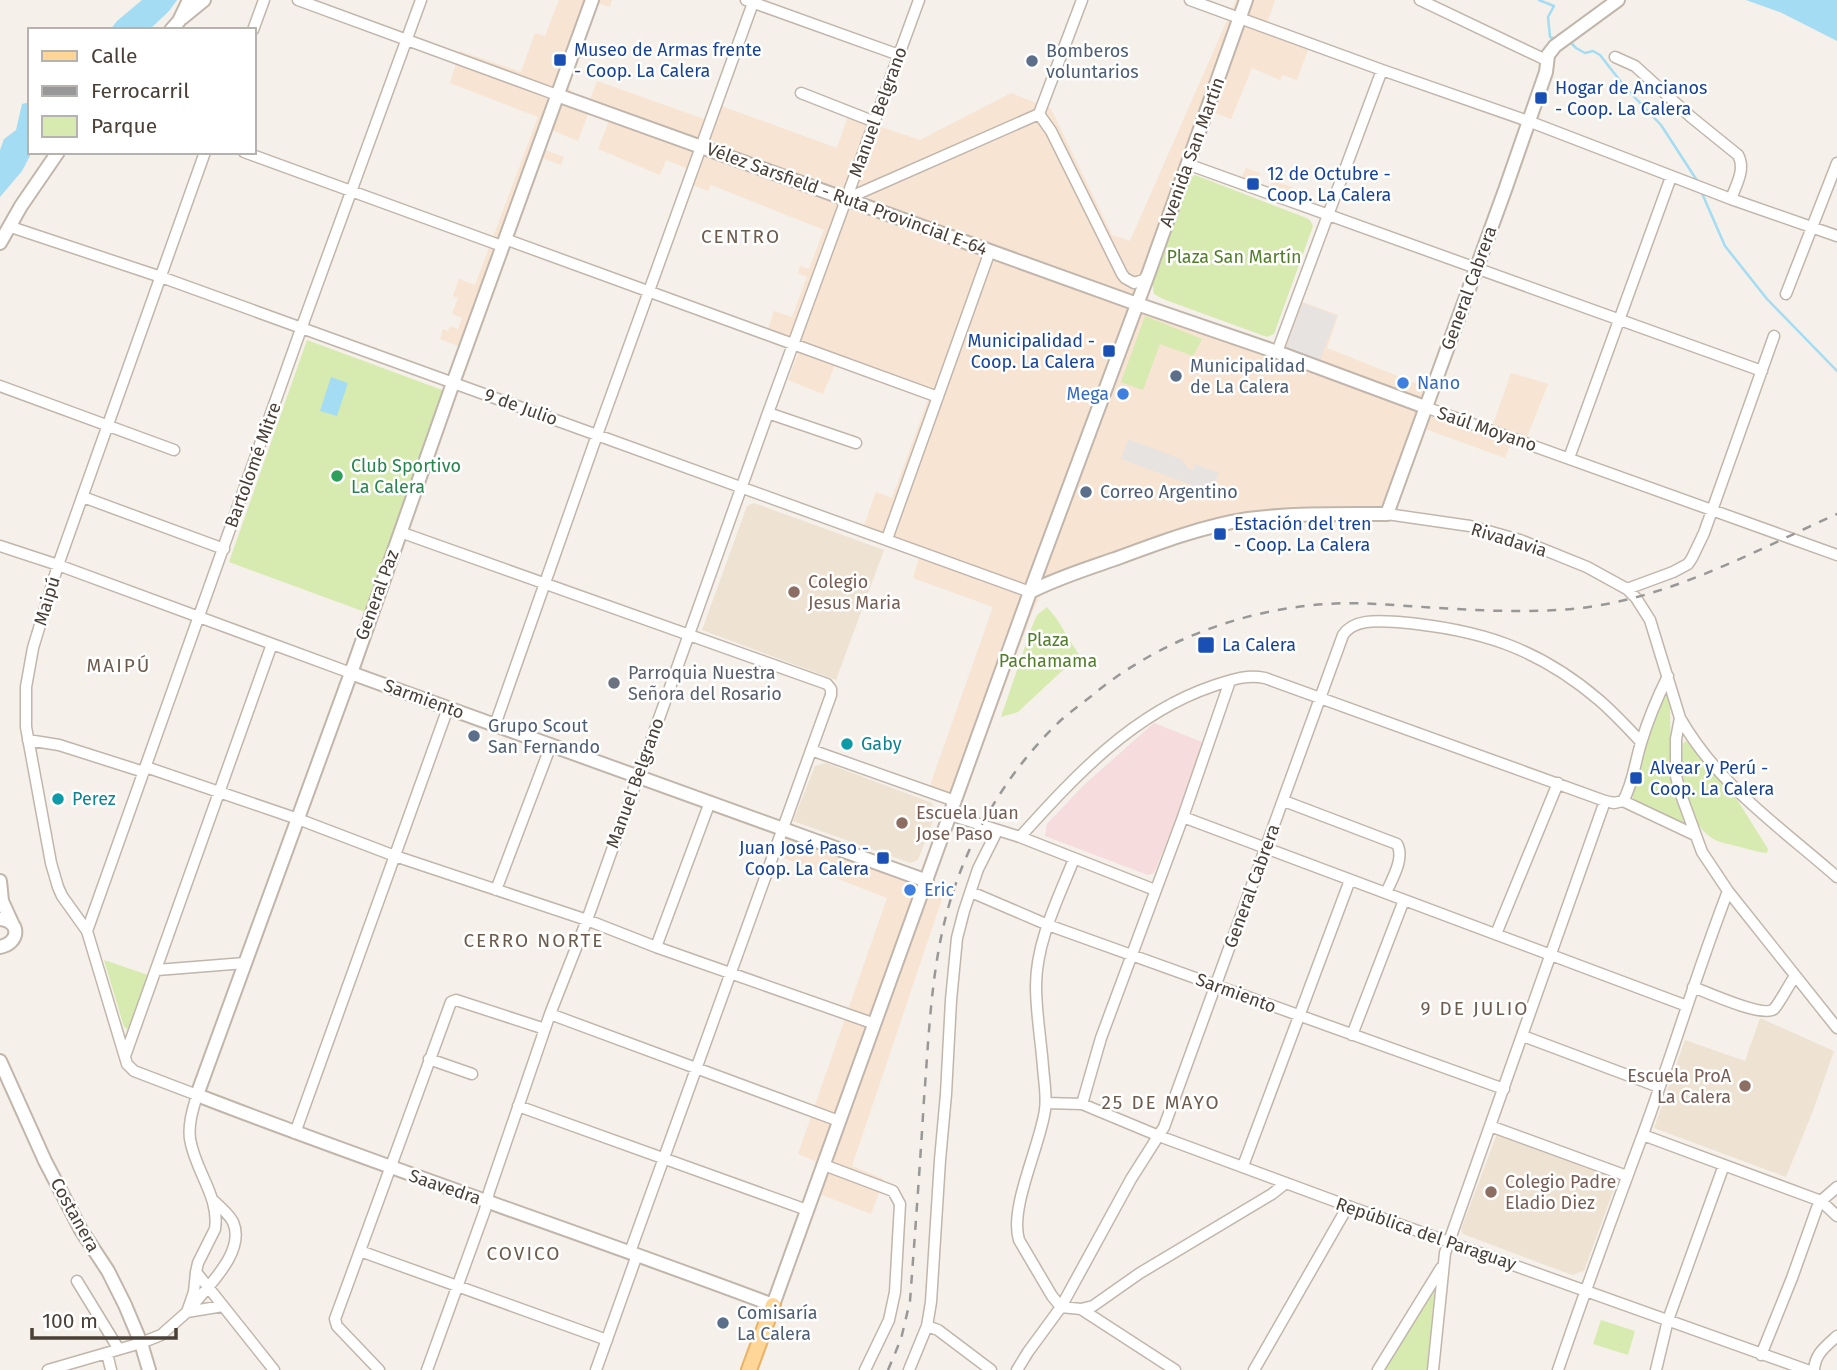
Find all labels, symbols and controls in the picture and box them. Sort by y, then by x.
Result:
legend [28,28,256,154]
place label: Museo de Armas frente - Coop. La Calera [574,39,762,82]
place label: Bomberos voluntarios [1046,40,1139,83]
text: Calle [91,43,137,69]
street label: Manuel Belgrano [844,44,912,180]
marker: Museo de Armas frente - Coop. La Calera [552,52,568,68]
marker: Bomberos voluntarios [1024,53,1040,69]
street label: Avenida San Martín [1155,74,1229,230]
place label: Hogar de Ancianos - Coop. La Calera [1555,77,1707,120]
text: Ferrocarril [91,78,189,104]
marker: Hogar de Ancianos - Coop. La Calera [1533,90,1549,106]
text: Parque [91,113,157,139]
street label: Vélez Sarsfield - Ruta Provincial E-64 [704,138,991,260]
place label: 12 de Octubre - Coop. La Calera [1267,163,1391,206]
marker: 12 de Octubre - Coop. La Calera [1245,176,1261,192]
street label: General Cabrera [1436,223,1502,353]
district label: CENTRO [701,225,781,248]
park label: Plaza San Martín [1166,246,1302,268]
place label: Municipalidad - Coop. La Calera [967,330,1095,373]
marker: Municipalidad - Coop. La Calera [1101,343,1117,359]
place label: Municipalidad de La Calera [1190,355,1306,398]
marker: Municipalidad de La Calera [1168,368,1184,384]
place label: Nano [1417,372,1460,394]
marker: Nano [1395,375,1411,391]
place label: Mega [1066,383,1109,405]
street label: 9 de Julio [481,384,561,430]
marker: Mega [1115,386,1131,402]
street label: Bartolomé Mitre [220,399,286,531]
street label: Saúl Moyano [1434,402,1540,456]
place label: Club Sportivo La Calera [351,455,461,498]
marker: Club Sportivo La Calera [329,468,345,484]
place label: Correo Argentino [1100,481,1238,503]
marker: Correo Argentino [1078,484,1094,500]
place label: Estación del tren - Coop. La Calera [1234,513,1372,556]
street label: Rivadavia [1468,518,1550,562]
marker: Estación del tren - Coop. La Calera [1212,526,1228,542]
street label: General Paz [350,547,404,643]
place label: Colegio Jesus Maria [808,571,901,614]
street label: Maipú [29,574,65,628]
marker: Colegio Jesus Maria [786,584,802,600]
park label: Plaza Pachamama [999,629,1097,672]
place label: La Calera [1222,634,1296,656]
marker: La Calera [1196,635,1216,655]
district label: MAIPÚ [87,654,151,677]
place label: Parroquia Nuestra Señora del Rosario [628,662,782,705]
street label: Sarmiento [381,674,467,724]
marker: Parroquia Nuestra Señora del Rosario [606,675,622,691]
place label: Grupo Scout San Fernando [488,715,600,758]
street label: Manuel Belgrano [601,715,669,851]
marker: Grupo Scout San Fernando [466,728,482,744]
place label: Gaby [861,733,902,755]
marker: Gaby [839,736,855,752]
place label: Alvear y Perú - Coop. La Calera [1650,757,1774,800]
marker: Alvear y Perú - Coop. La Calera [1628,770,1644,786]
place label: Perez [72,788,116,810]
marker: Perez [50,791,66,807]
place label: Escuela Juan Jose Paso [916,802,1019,845]
marker: Escuela Juan Jose Paso [894,815,910,831]
street label: General Cabrera [1219,821,1285,951]
place label: Juan José Paso - Coop. La Calera [739,837,869,880]
marker: Juan José Paso - Coop. La Calera [875,850,891,866]
place label: Eric [924,879,954,901]
marker: Eric [902,882,918,898]
district label: CERRO NORTE [463,929,605,952]
street label: Sarmiento [1193,968,1279,1018]
district label: 9 DE JULIO [1420,997,1530,1020]
place label: Escuela ProA La Calera [1627,1065,1732,1108]
marker: Escuela ProA La Calera [1737,1078,1753,1094]
district label: 25 DE MAYO [1101,1091,1221,1114]
street label: Saavedra [406,1164,484,1210]
place label: Colegio Padre Eladio Diez [1505,1171,1616,1214]
street label: Costanera [46,1174,104,1256]
marker: Colegio Padre Eladio Diez [1483,1184,1499,1200]
street label: República del Paraguay [1333,1193,1519,1275]
district label: COVICO [487,1242,561,1265]
scale bar [32,1296,175,1340]
place label: Comisaría La Calera [737,1302,818,1345]
text: 100 m [42,1308,98,1334]
marker: Comisaría La Calera [715,1315,731,1331]

